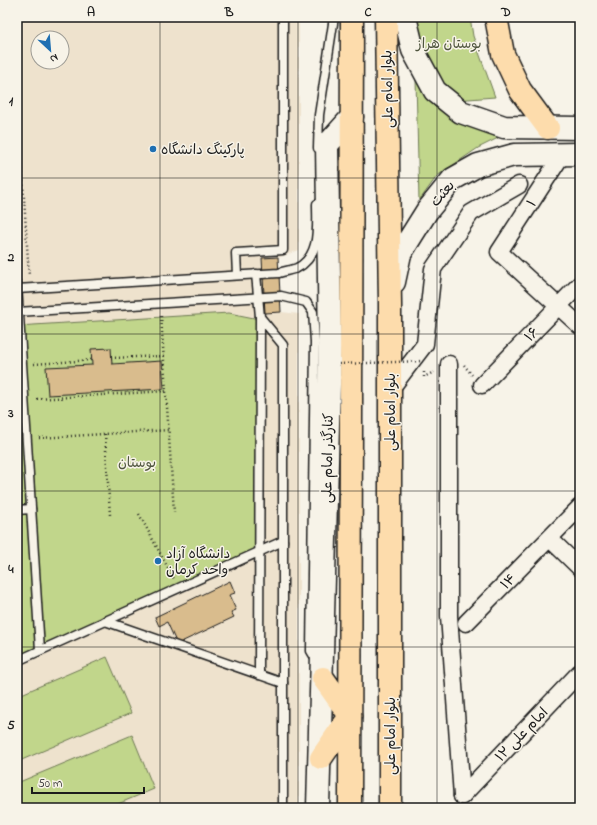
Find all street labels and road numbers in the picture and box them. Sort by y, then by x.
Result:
street label: بلوار امام علی [377,50,400,128]
street label: بعثت [426,176,461,212]
street label: ۱ [522,196,542,212]
street label: ۱۶ [520,323,544,347]
street label: بلوار امام علی [381,373,402,451]
street label: کنارگذر امام علی [317,413,340,503]
street label: ۱۴ [496,569,522,595]
street label: بلوار امام علی [381,697,402,775]
street label: امام علی ۱۲ [491,703,554,767]

